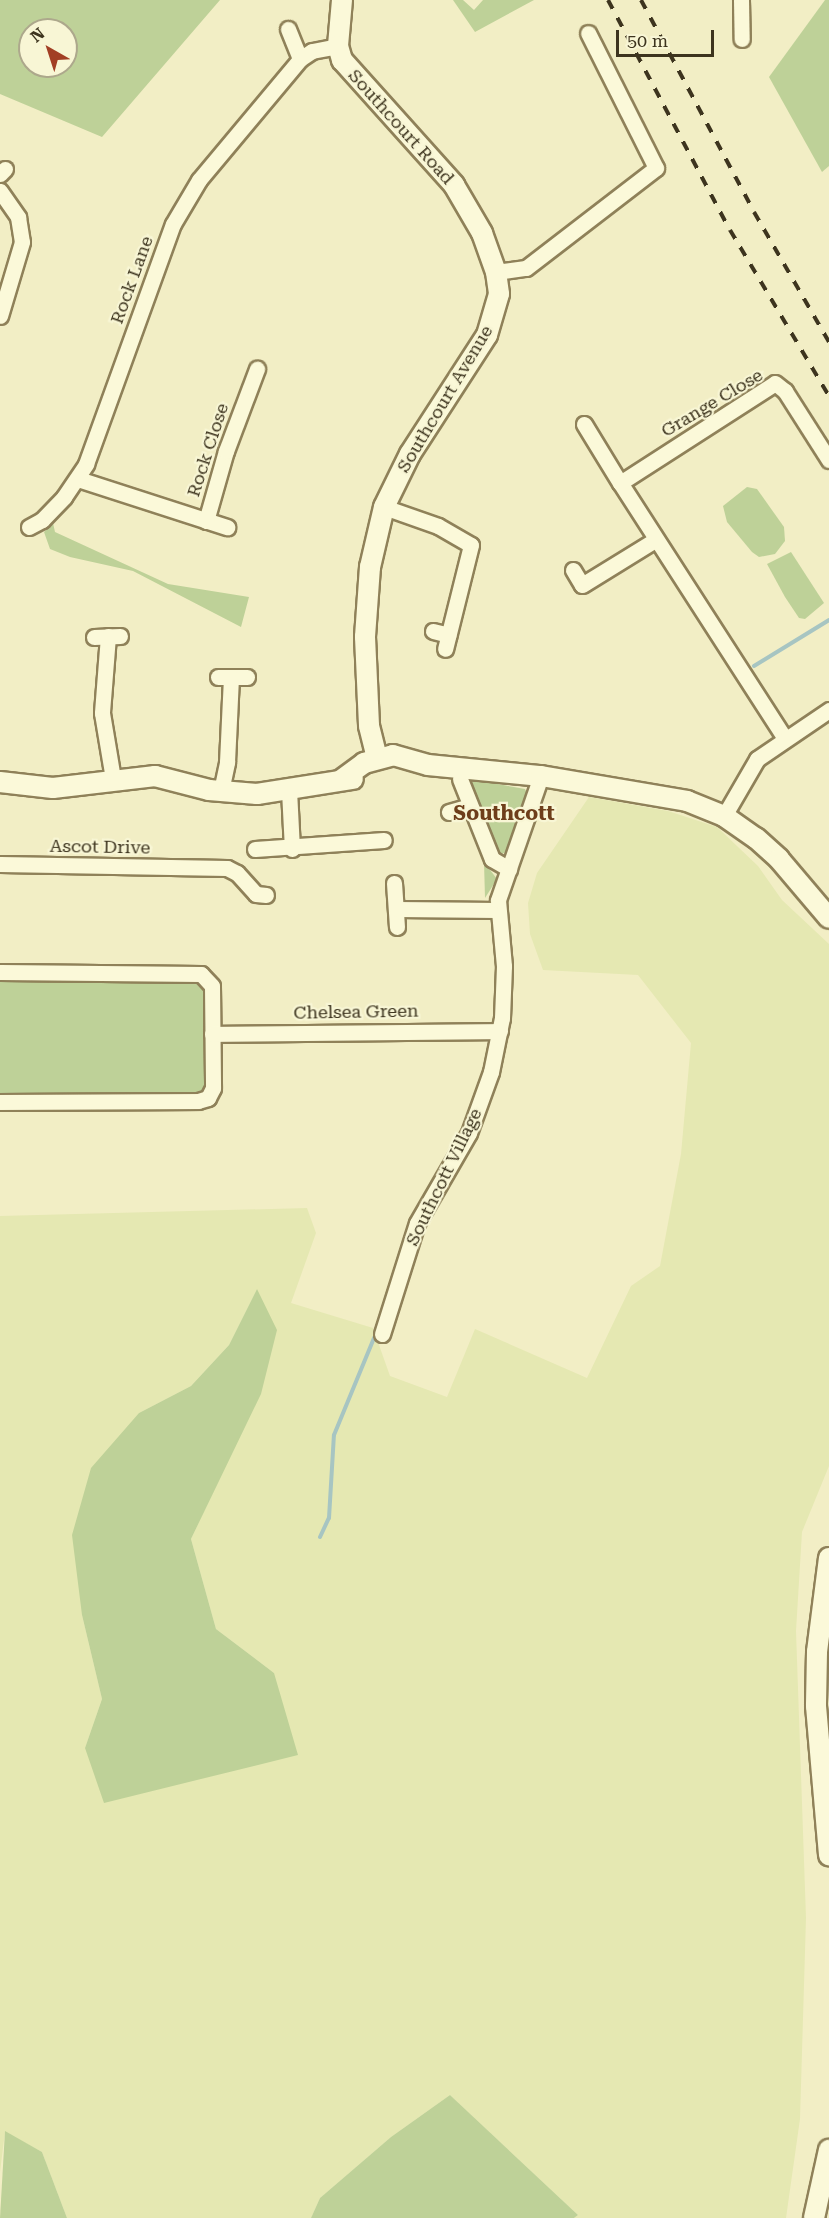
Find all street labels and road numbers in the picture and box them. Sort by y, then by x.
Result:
street label: Southcourt Road [344,65,458,189]
street label: Rock Lane [106,233,158,327]
street label: Southcourt Avenue [392,321,498,477]
street label: Grange Close [657,364,767,442]
street label: Rock Close [183,400,233,500]
street label: Ascot Drive [50,835,150,859]
street label: Chelsea Green [293,1000,419,1024]
street label: Southcott Village [401,1105,487,1249]

